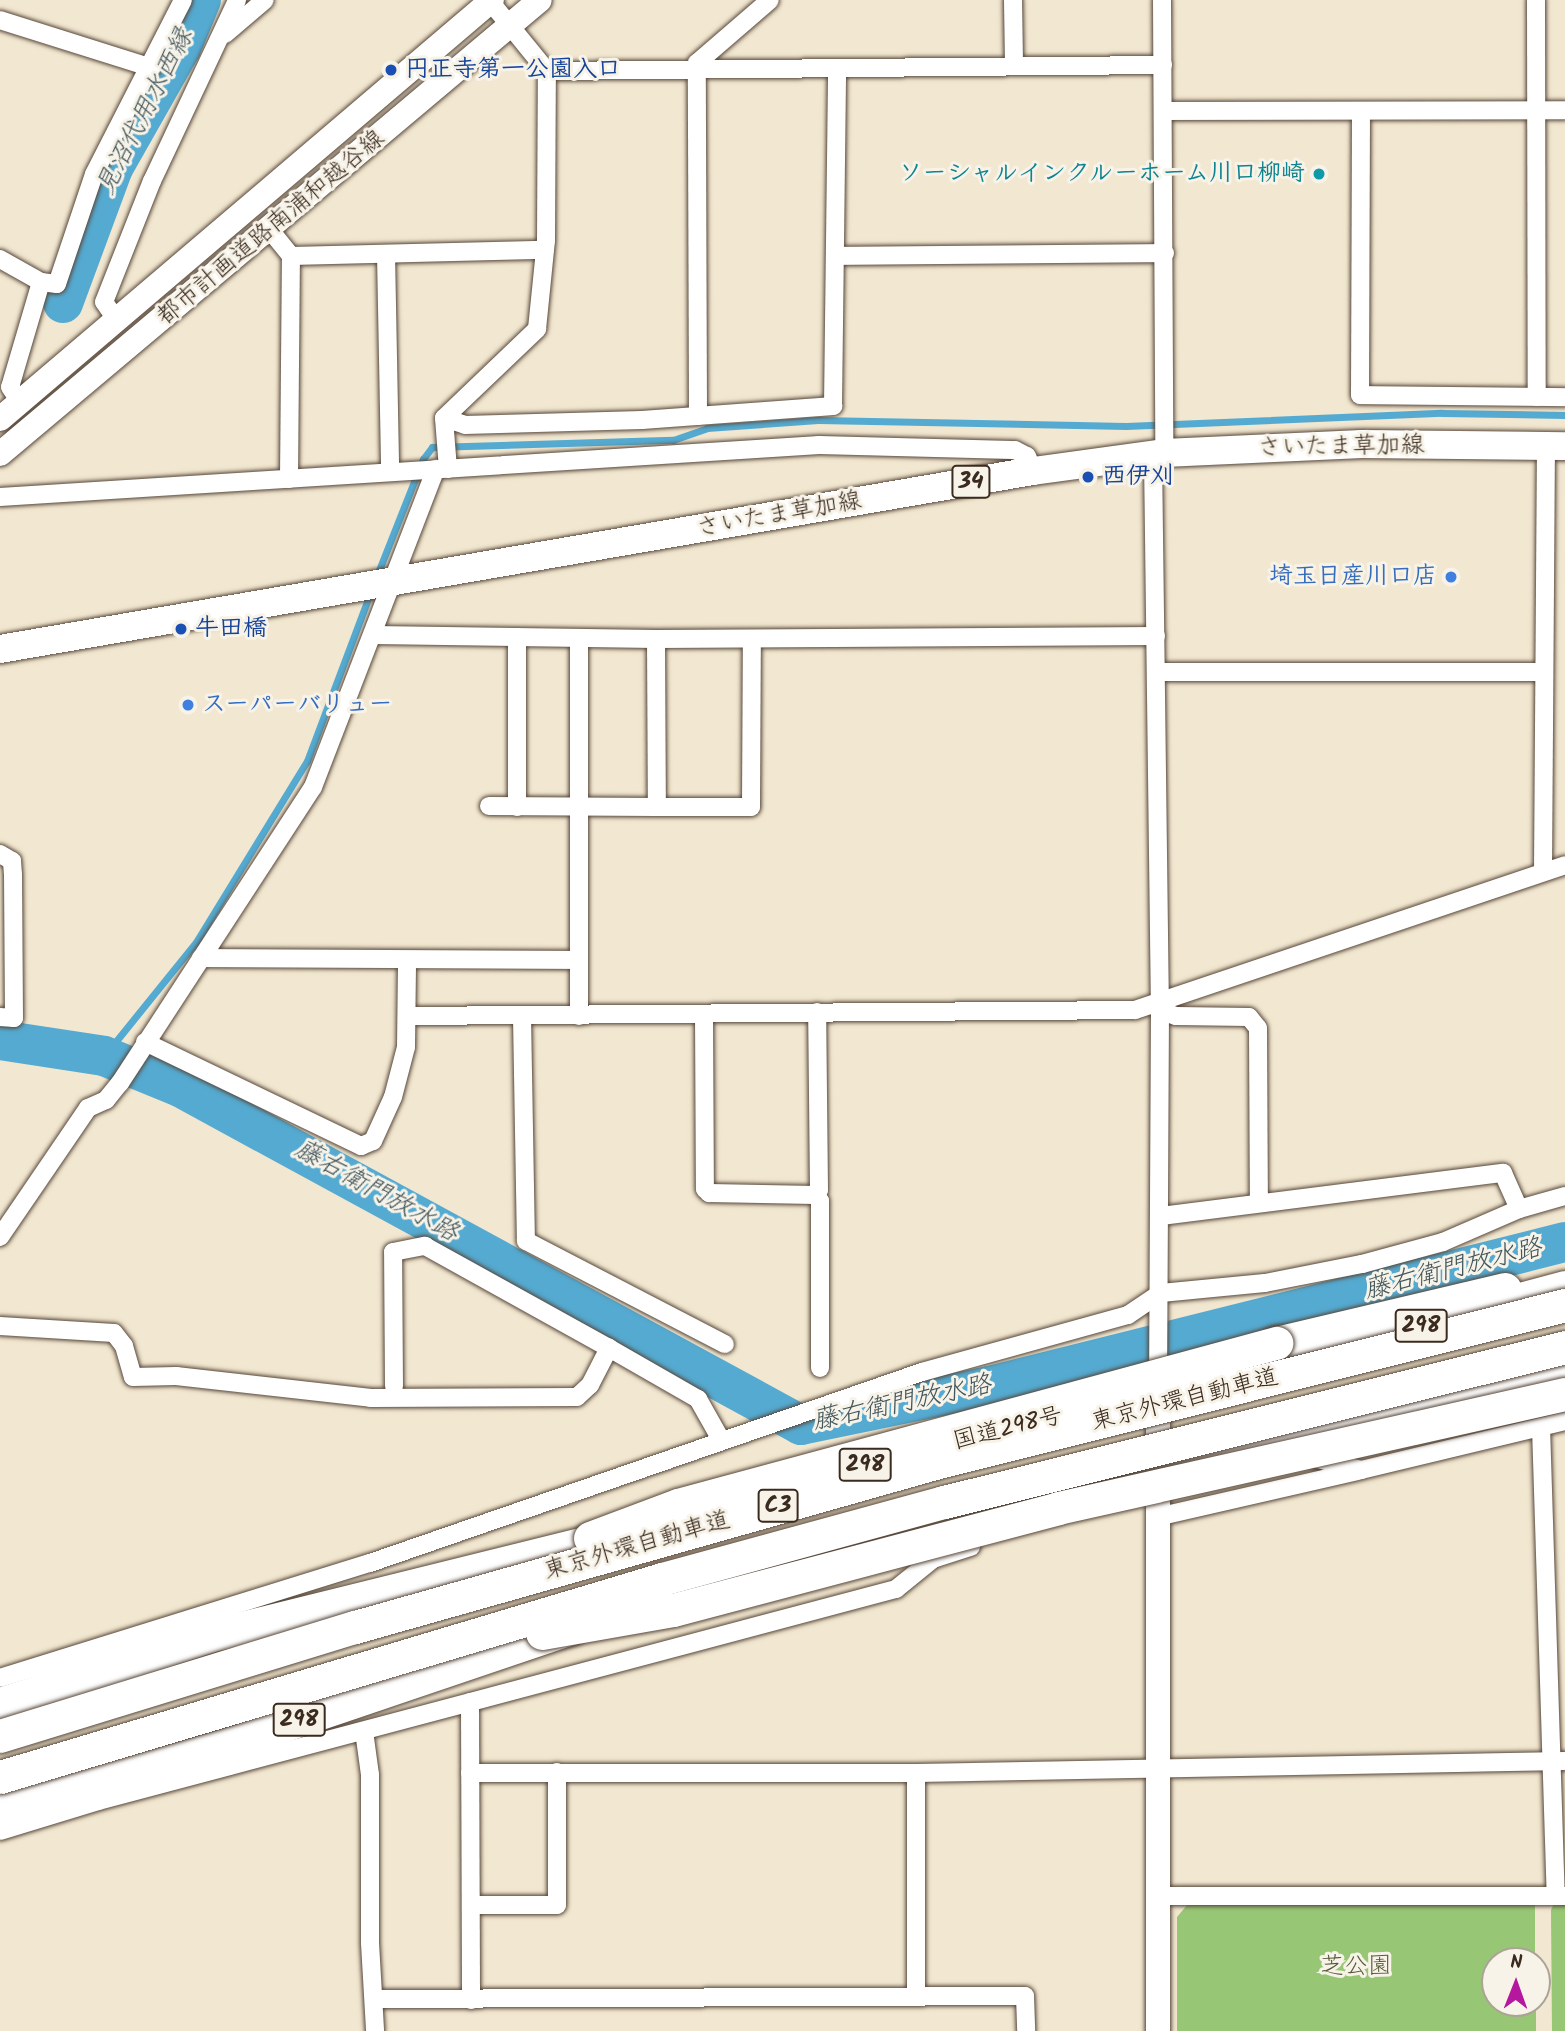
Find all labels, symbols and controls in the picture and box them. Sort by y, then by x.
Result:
water label: 見沼代用水西縁 [91,24,201,200]
place label: 円正寺第一公園入口 [405,56,621,84]
marker: 円正寺第一公園入口 [383,62,399,78]
street label: 都市計画道路南浦和越谷線 [151,124,391,332]
place label: ソーシャルインクルーホーム川口柳崎 [896,160,1305,188]
marker: ソーシャルインクルーホーム川口柳崎 [1311,166,1327,182]
street label: さいたま草加線 [1257,431,1425,463]
road number: 34 [950,462,992,502]
place label: 西伊刈 [1102,463,1174,491]
marker: 西伊刈 [1080,469,1096,485]
street label: さいたま草加線 [694,486,864,544]
place label: 埼玉日産川口店 [1269,563,1437,591]
marker: 埼玉日産川口店 [1443,569,1459,585]
place label: 牛田橋 [195,615,267,643]
marker: 牛田橋 [173,621,189,637]
place label: スーパーバリュー [202,691,393,719]
marker: スーパーバリュー [180,697,196,713]
water label: 藤右衛門放水路 [289,1134,463,1250]
water label: 藤右衛門放水路 [1361,1233,1545,1307]
road number: 298 [1393,1306,1449,1345]
street label: 東京外環自動車道 [1088,1363,1282,1437]
water label: 藤右衛門放水路 [810,1370,994,1438]
street label: 国道298号 [950,1401,1066,1457]
road number: 298 [837,1446,893,1484]
road number: C3 [757,1486,799,1526]
street label: 東京外環自動車道 [541,1506,733,1586]
road number: 298 [271,1700,327,1740]
north arrow [1481,1947,1551,2017]
text: N [1510,1948,1523,1978]
park label: 芝公園 [1320,1953,1392,1981]

